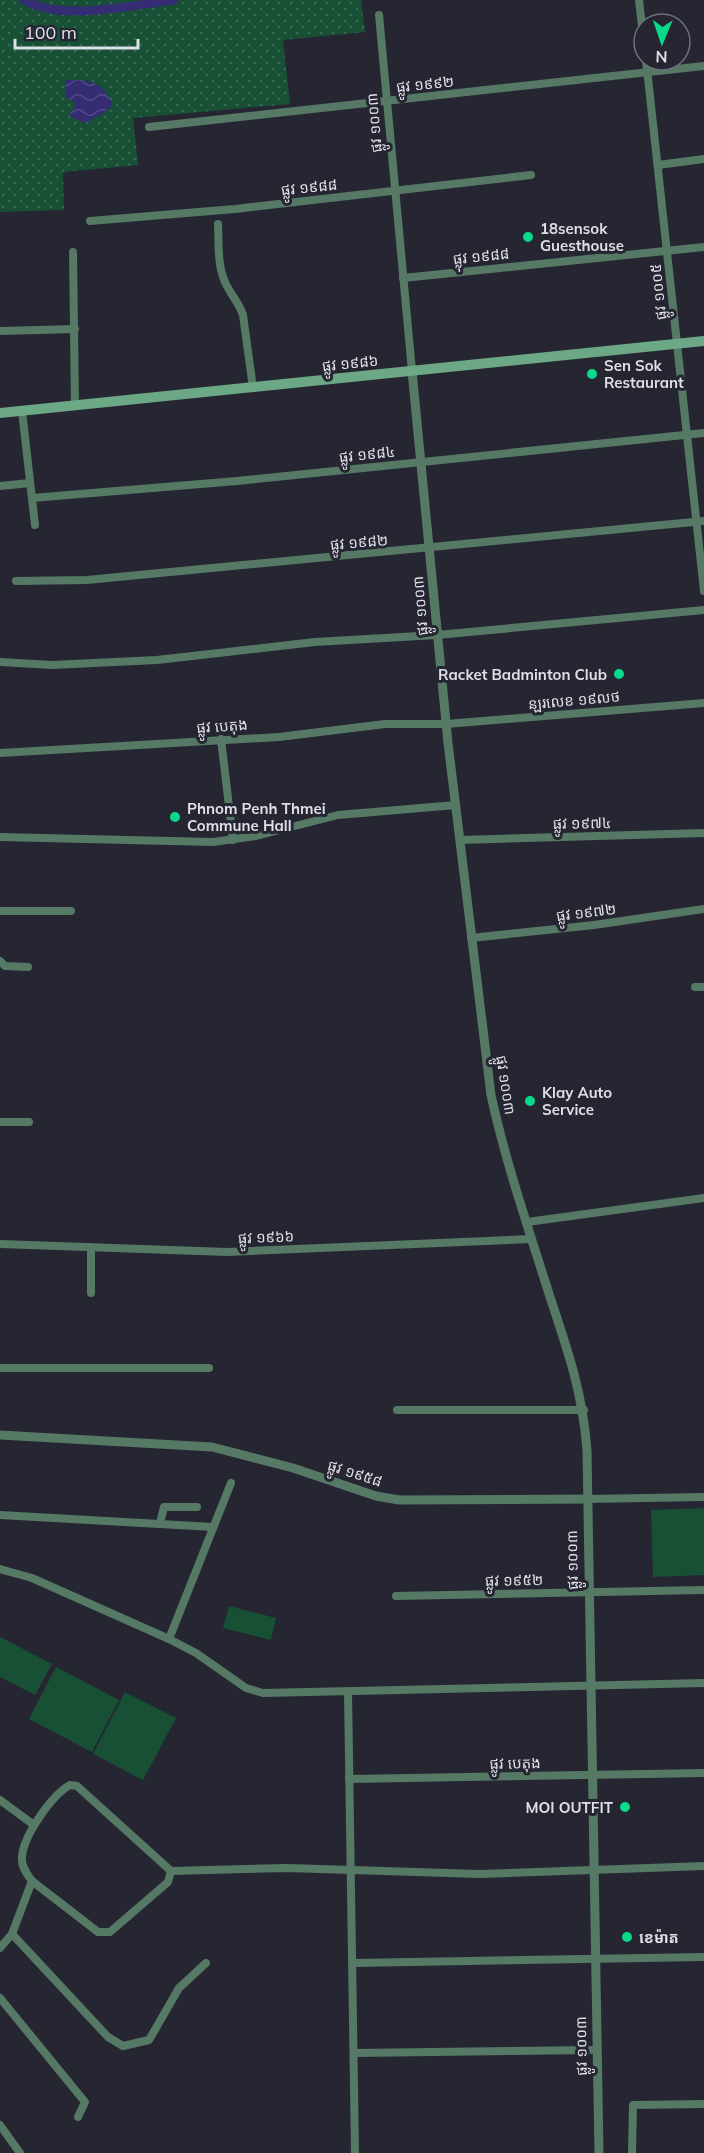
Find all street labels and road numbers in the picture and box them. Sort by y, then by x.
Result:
street label: ផ្លូវ ១៩៩២ [395,72,455,101]
street label: ផ្លូវ ១០០៣ [362,92,390,154]
street label: ផ្លូវ ១៩៨៨ [280,175,339,204]
street label: ផ្លុវ ១៩៨៨ [452,244,511,273]
street label: ផ្លូវ ១០០៥ [646,262,675,321]
street label: ផ្លូវ ១៩៨៦ [321,351,380,380]
street label: ផ្លូវ ១៩៨៤ [338,442,397,471]
street label: ផ្លូវ ១៩៨២ [329,530,389,558]
street label: ផ្លូវ ១០០៣ [408,575,436,637]
street label: ន្ឡរលេខ ១៩លថ [527,687,621,713]
street label: ផ្លូវ បេតុង [196,715,249,742]
street label: ផ្លូវ ១៩៧៤ [553,813,612,837]
street label: ផ្លូវ ១៩៧២ [555,899,618,930]
street label: ផ្លូវ ១០០៣ [488,1054,520,1117]
street label: ផ្លូវ ១៩៦៦ [237,1227,295,1252]
street label: ផ្លូវ ១៩៥៨ [324,1455,385,1495]
street label: ផ្លូវ ១០០៣ [562,1530,586,1590]
street label: ផ្លូវ ១៩៥២ [485,1570,543,1594]
street label: ផ្លូវ បេតុង [489,1753,541,1777]
street label: ផ្លូវ ១០០៣ [571,2016,595,2076]

